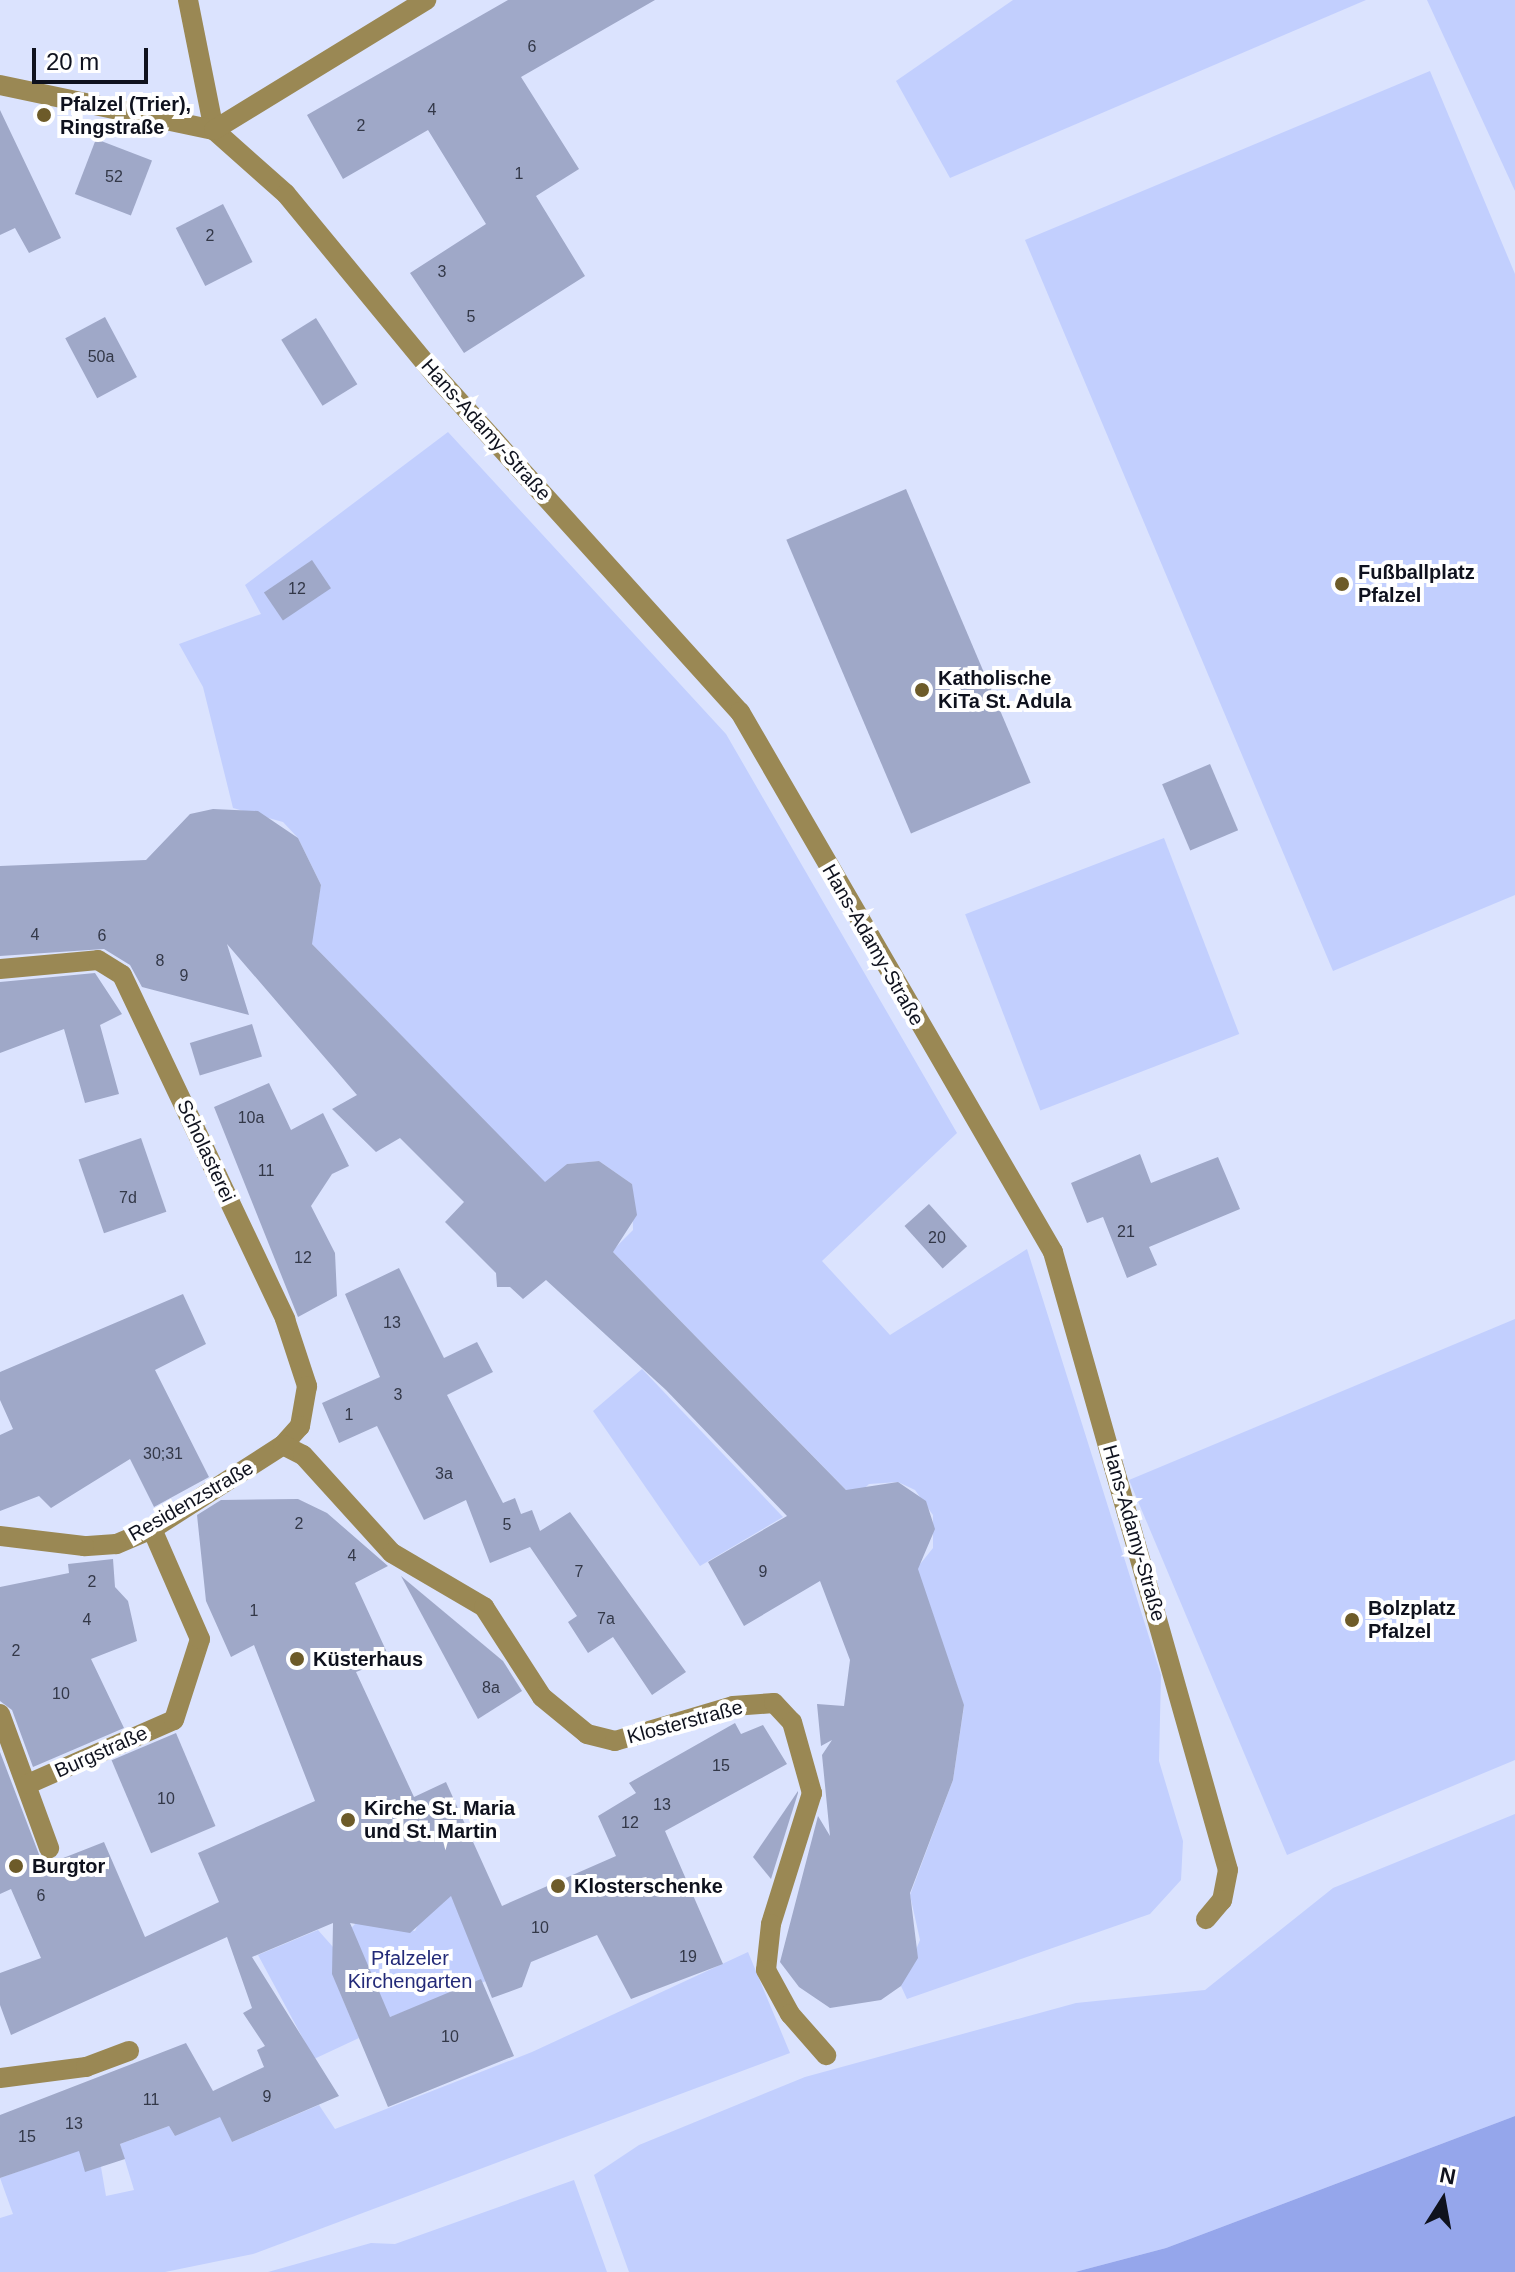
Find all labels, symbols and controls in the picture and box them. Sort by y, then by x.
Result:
scale bar [36,32,152,82]
house number: 6 [528,37,536,57]
text: 20 m [46,48,99,75]
place label: Pfalzel (Trier), Ringstraße [60,92,191,139]
house number: 4 [428,100,436,120]
marker: Pfalzel (Trier), Ringstraße [35,106,53,124]
house number: 2 [357,116,365,136]
house number: 1 [515,164,523,184]
house number: 52 [105,167,123,187]
house number: 2 [206,226,214,246]
house number: 3 [438,262,446,282]
house number: 5 [467,307,475,327]
house number: 50a [88,347,114,367]
street label: Hans-Adamy-Straße [416,354,556,506]
place label: Fußballplatz Pfalzel [1358,560,1475,607]
marker: Fußballplatz Pfalzel [1333,575,1351,593]
house number: 12 [288,579,306,599]
place label: Katholische KiTa St. Adula [938,666,1072,713]
marker: Katholische KiTa St. Adula [913,681,931,699]
street label: Hans-Adamy-Straße [817,860,929,1030]
house number: 4 [31,925,39,945]
house number: 6 [98,926,106,946]
house number: 8 [156,951,164,971]
house number: 9 [180,966,188,986]
street label: Scholasterei [172,1096,240,1206]
house number: 10a [238,1108,264,1128]
house number: 11 [258,1161,274,1181]
house number: 7d [119,1188,137,1208]
house number: 21 [1117,1222,1135,1242]
house number: 20 [928,1228,946,1248]
house number: 12 [294,1248,312,1268]
house number: 13 [383,1313,401,1333]
house number: 3 [394,1385,402,1405]
house number: 1 [345,1405,353,1425]
street label: Hans-Adamy-Straße [1097,1442,1171,1624]
house number: 30;31 [143,1444,183,1464]
street label: Residenzstraße [124,1456,258,1546]
house number: 3a [435,1464,453,1484]
house number: 2 [295,1514,303,1534]
house number: 5 [503,1515,511,1535]
house number: 4 [348,1546,356,1566]
house number: 7 [575,1562,583,1582]
house number: 9 [759,1562,767,1582]
house number: 2 [88,1572,96,1592]
place label: Bolzplatz Pfalzel [1368,1596,1456,1643]
house number: 1 [250,1601,258,1621]
house number: 7a [597,1609,615,1629]
house number: 4 [83,1610,91,1630]
marker: Bolzplatz Pfalzel [1343,1611,1361,1629]
house number: 2 [12,1641,20,1661]
place label: Küsterhaus [313,1647,423,1671]
marker: Küsterhaus [288,1650,306,1668]
house number: 8a [482,1678,500,1698]
house number: 10 [52,1684,70,1704]
street label: Klosterstraße [624,1695,746,1749]
street label: Burgstraße [51,1721,151,1783]
house number: 15 [712,1756,730,1776]
house number: 10 [157,1789,175,1809]
house number: 13 [653,1795,671,1815]
place label: Kirche St. Maria und St. Martin [364,1796,515,1843]
marker: Kirche St. Maria und St. Martin [339,1811,357,1829]
house number: 12 [621,1813,639,1833]
place label: Burgtor [32,1854,105,1878]
marker: Burgtor [7,1857,25,1875]
place label: Klosterschenke [574,1874,723,1898]
marker: Klosterschenke [549,1877,567,1895]
house number: 6 [37,1886,45,1906]
house number: 10 [531,1918,549,1938]
park label: Pfalzeler Kirchengarten [348,1946,472,1993]
house number: 19 [679,1947,697,1967]
house number: 10 [441,2027,459,2047]
house number: 9 [263,2087,271,2107]
house number: 11 [143,2090,159,2110]
house number: 13 [65,2114,83,2134]
house number: 15 [18,2127,36,2147]
north arrow [1403,2160,1483,2240]
text: N [1437,2162,1458,2190]

